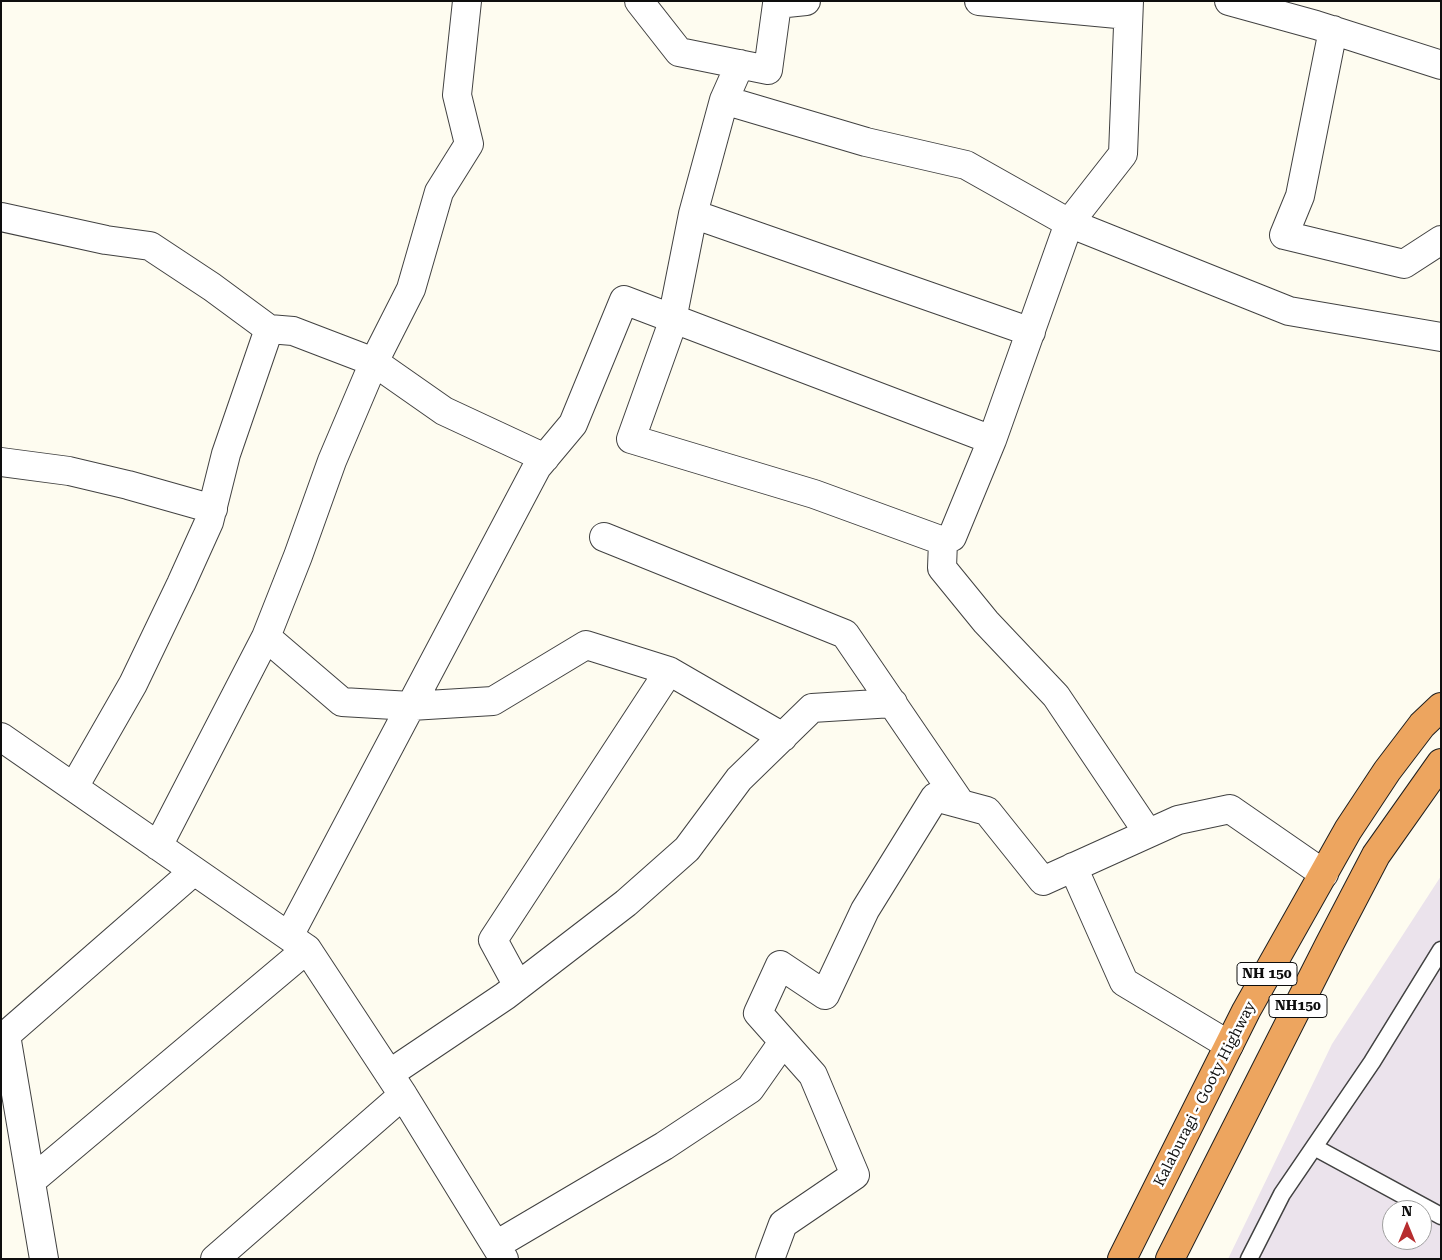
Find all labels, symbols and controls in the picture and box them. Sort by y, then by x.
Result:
road number: NH 150 [1237,962,1297,986]
road number: NH150 [1269,994,1327,1018]
street label: Kalaburagi - Gooty Highway [1150,998,1260,1190]
north arrow [1382,1200,1432,1250]
text: N [1402,1203,1412,1219]

